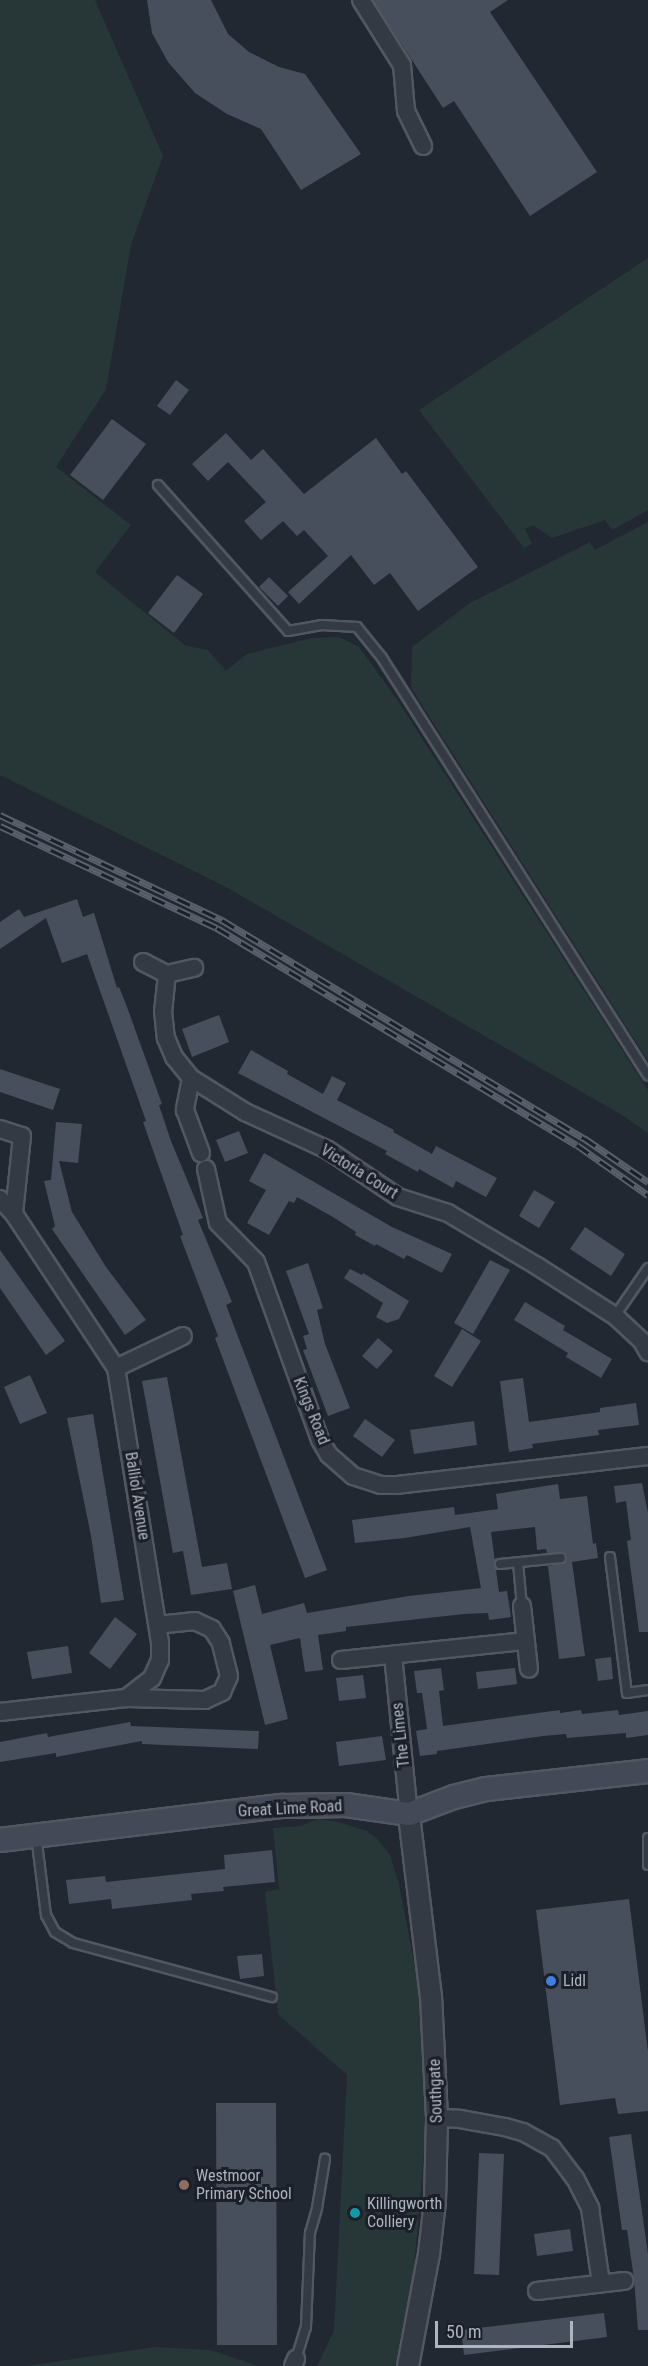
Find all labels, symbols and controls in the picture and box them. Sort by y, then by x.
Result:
street label: Victoria Court [317,1141,401,1203]
street label: Kings Road [289,1374,333,1448]
street label: Balliol Avenue [121,1451,153,1541]
street label: The Limes [388,1701,414,1769]
street label: Great Lime Road [237,1797,343,1821]
place label: Lidl [563,1971,586,1991]
marker: Lidl [544,1974,558,1988]
street label: Southgate [425,2059,447,2123]
place label: Westmoor Primary School [196,2166,292,2204]
marker: Westmoor Primary School [177,2178,191,2192]
place label: Killingworth Colliery [367,2194,442,2232]
marker: Killingworth Colliery [348,2206,362,2220]
scale bar [438,2309,576,2347]
text: 50 m [446,2321,481,2342]

